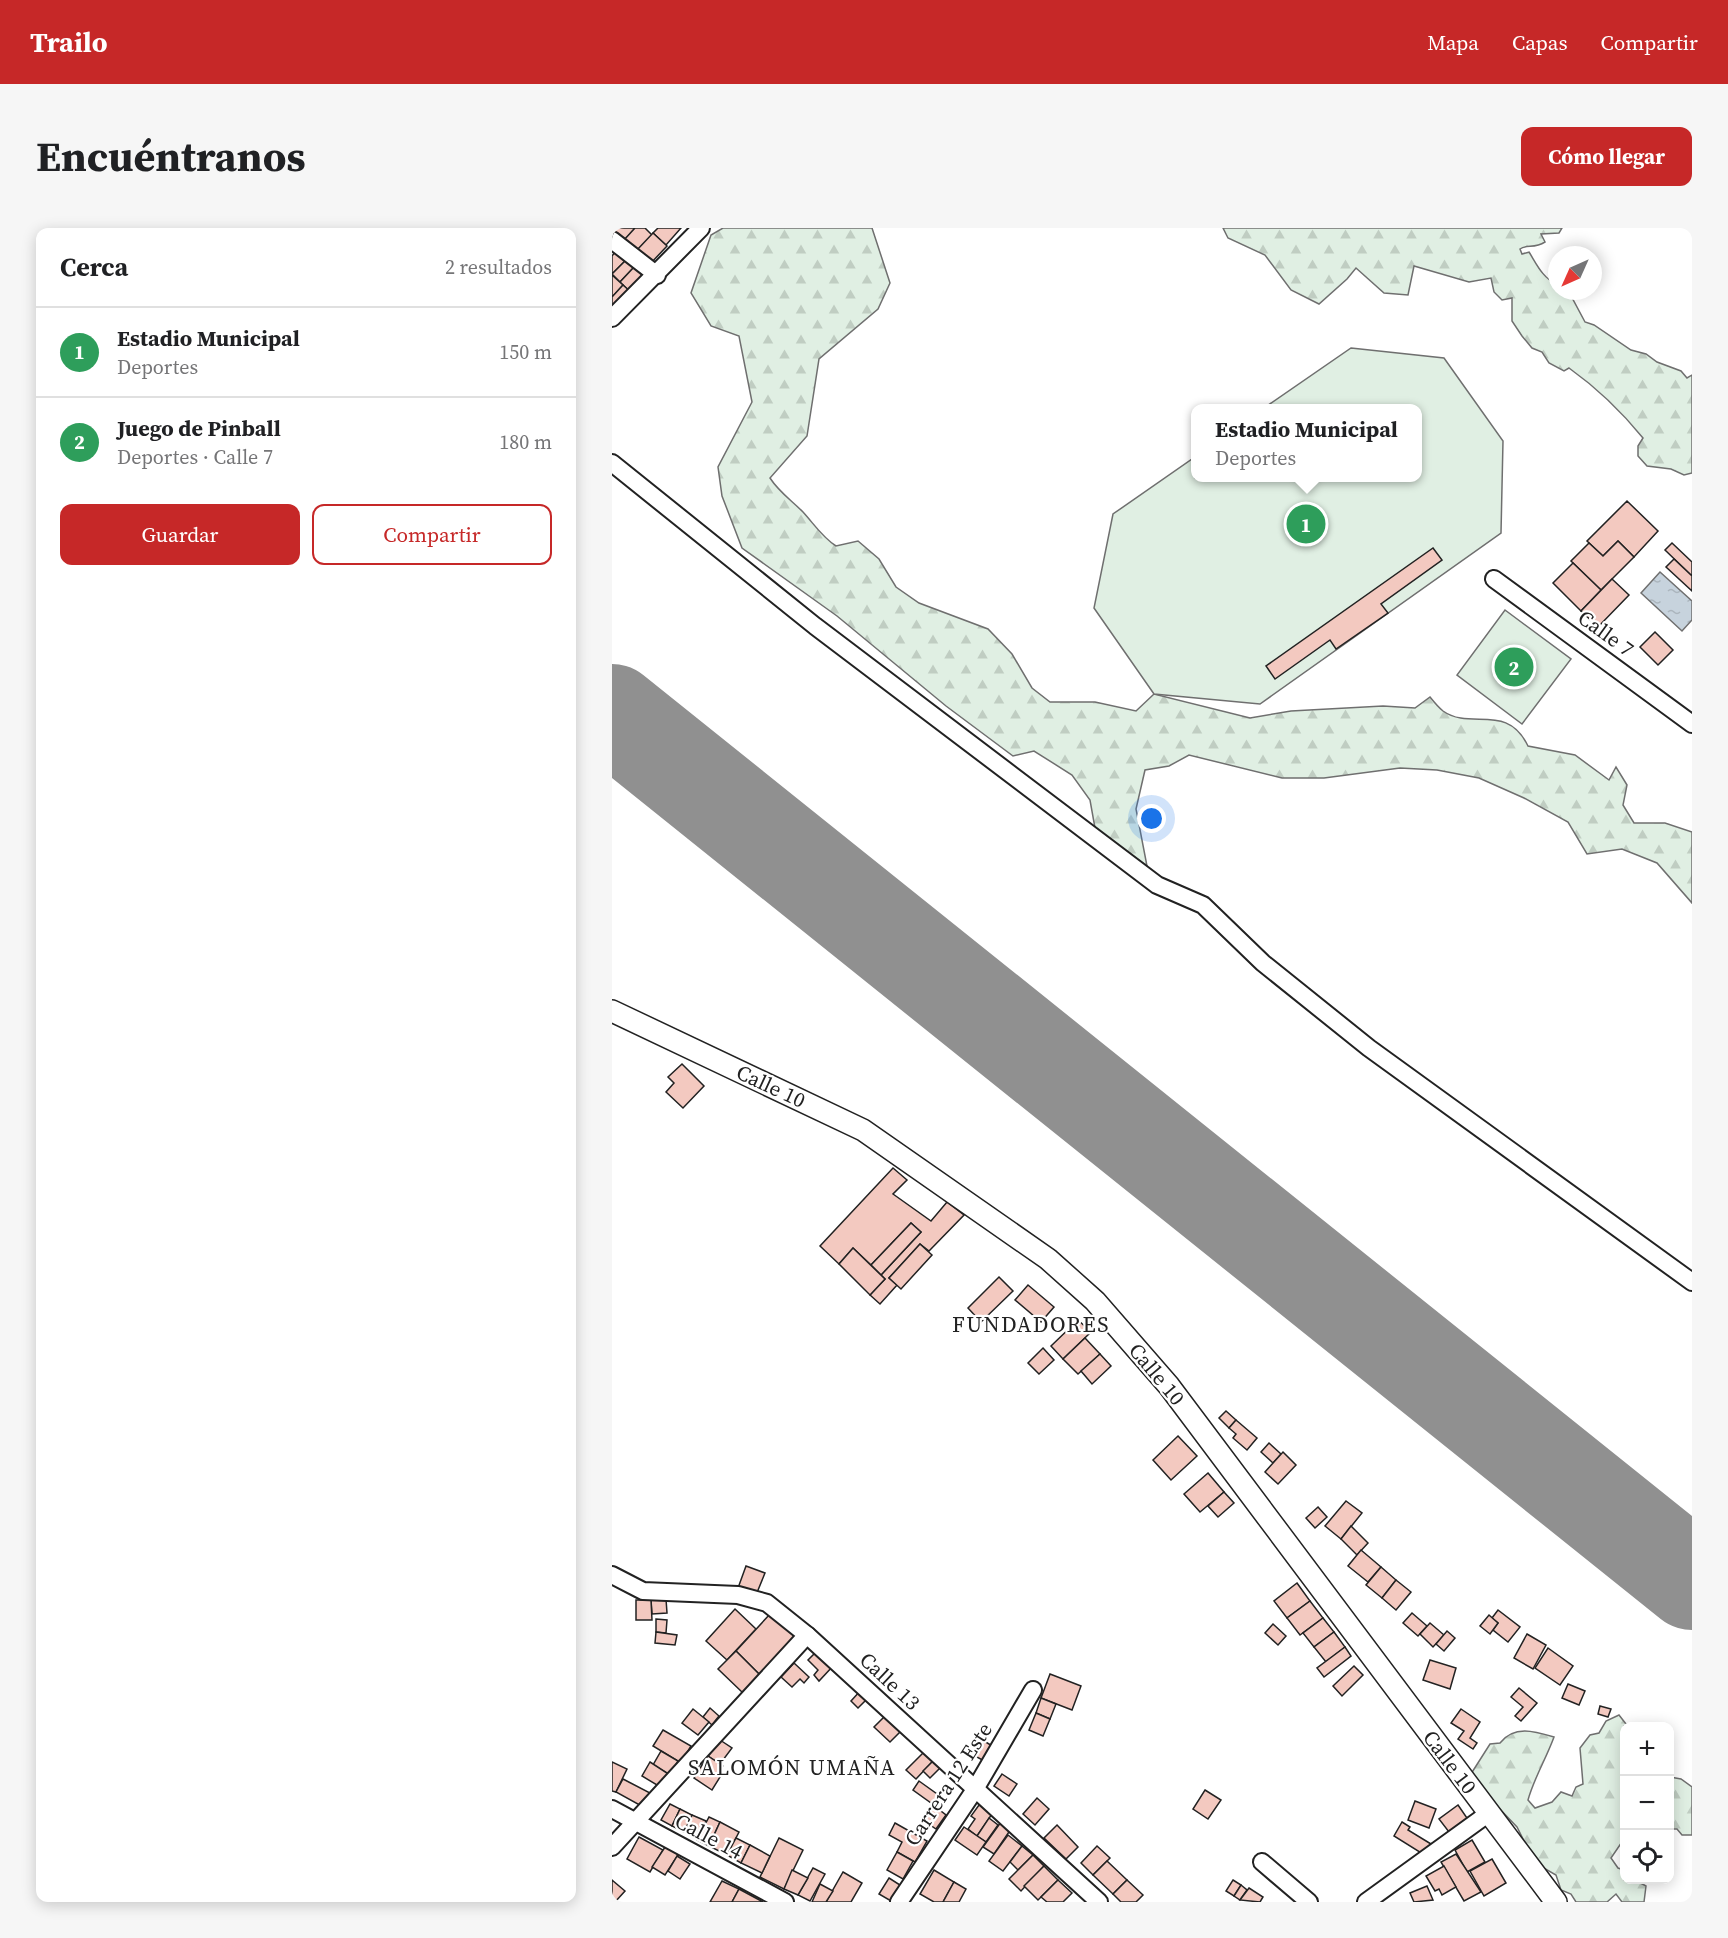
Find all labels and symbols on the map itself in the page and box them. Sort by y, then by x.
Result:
north arrow [1548,246,1602,300]
pin: 1 [1286,502,1326,546]
street label: Calle 7 [1572,603,1640,663]
pin: 2 [1494,644,1534,690]
your location [1137,804,1166,833]
street label: Calle 10 [732,1057,810,1115]
district label: FUNDADORES [952,1309,1110,1339]
street label: Calle 10 [1122,1337,1192,1411]
street label: Calle 13 [853,1645,927,1717]
street label: Carrera 12 Este [897,1717,999,1851]
street label: Calle 10 [1416,1724,1484,1800]
district label: SALOMÓN UMAÑA [688,1752,896,1782]
street label: Calle 14 [670,1806,749,1866]

